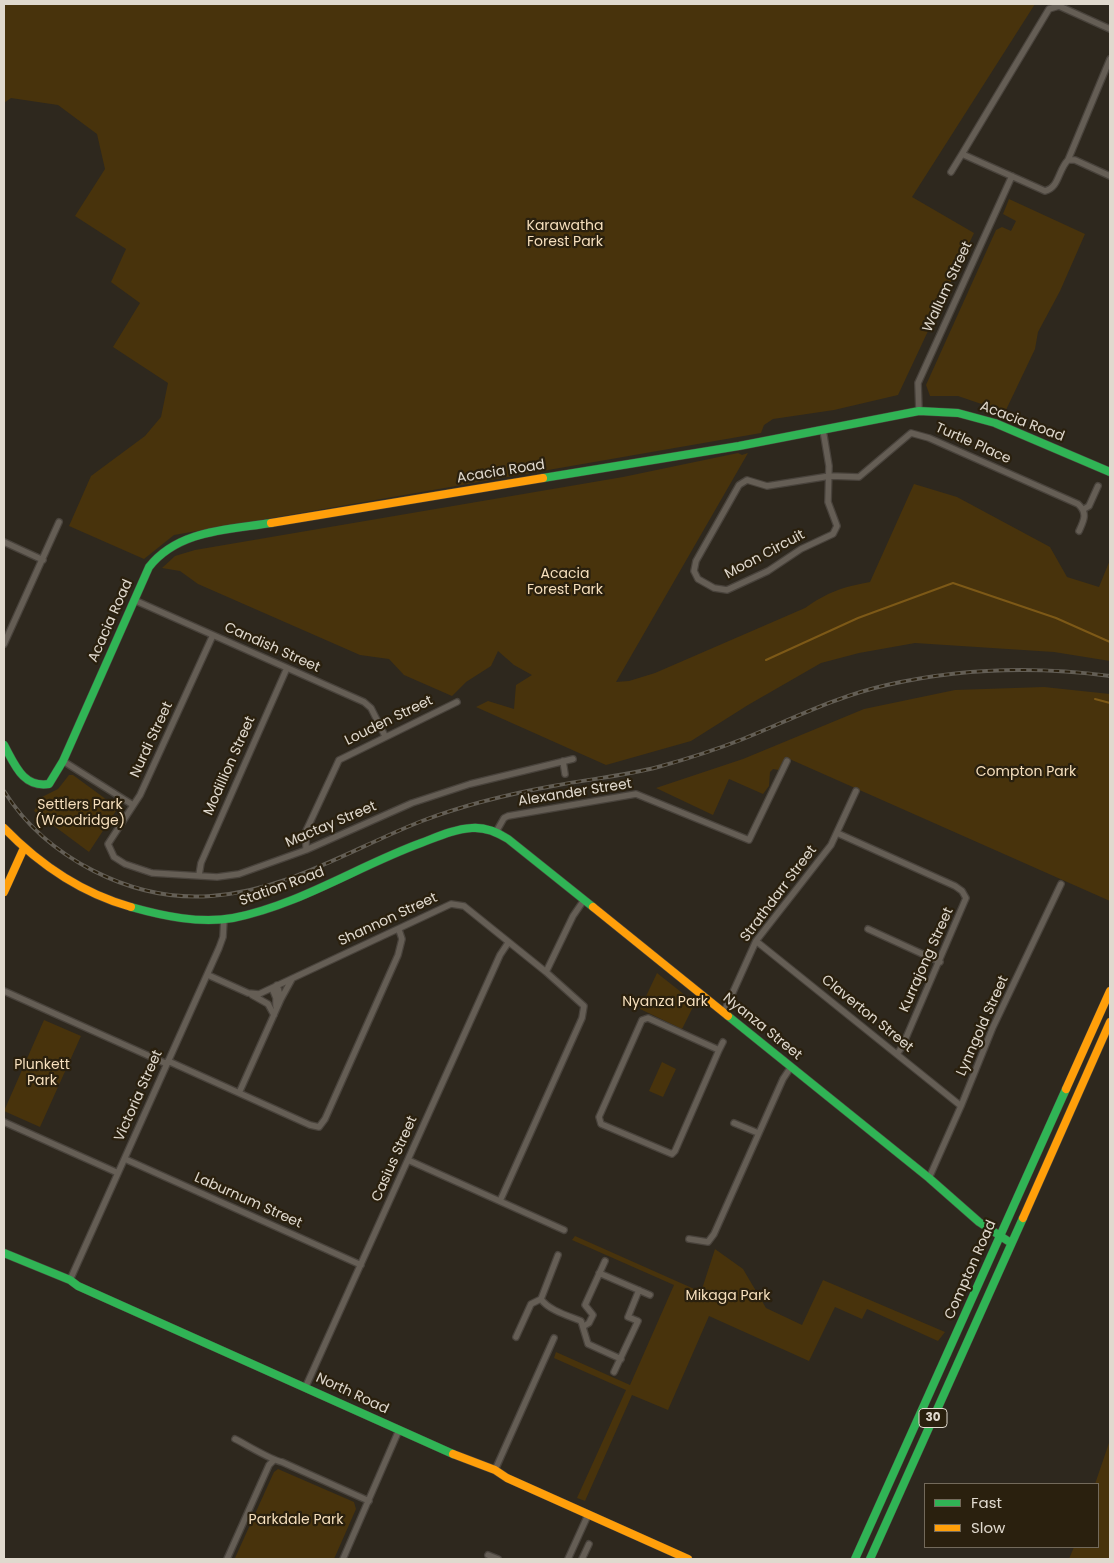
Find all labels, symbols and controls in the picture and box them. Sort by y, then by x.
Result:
park label: Karawatha Forest Park [527,218,603,250]
street label: Wallum Street [920,239,976,335]
street label: Acacia Road [977,398,1067,446]
street label: Turtle Place [933,420,1013,468]
street label: Acacia Road [456,457,546,487]
street label: Moon Circuit [722,527,808,583]
park label: Acacia Forest Park [527,566,603,598]
street label: Acacia Road [85,577,137,665]
street label: Candish Street [221,619,323,677]
street label: Louden Street [342,692,436,750]
street label: Nurdi Street [127,699,177,781]
street label: Modillion Street [201,714,259,818]
park label: Compton Park [976,764,1076,780]
street label: Alexander Street [517,776,633,810]
park label: Settlers Park (Woodridge) [35,797,125,830]
street label: Mactay Street [283,798,379,852]
street label: Strathdarr Street [737,843,821,945]
street label: Station Road [237,864,327,910]
street label: Shannon Street [336,890,440,950]
street label: Kurrajong Street [896,905,958,1015]
street label: Claverton Street [818,972,916,1056]
street label: Lynngold Street [953,973,1013,1079]
street label: Nyanza Street [719,990,805,1064]
park label: Nyanza Park [622,994,708,1010]
street label: Victoria Street [111,1048,167,1144]
park label: Plunkett Park [14,1057,70,1090]
street label: Casius Street [369,1114,421,1204]
street label: Laburnum Street [191,1170,305,1232]
street label: Compton Road [942,1218,1000,1322]
park label: Mikaga Park [686,1288,770,1304]
street label: North Road [313,1370,391,1418]
road number: 30 [919,1409,947,1428]
legend [924,1483,1099,1548]
text: Fast [971,1492,1002,1513]
park label: Parkdale Park [249,1512,343,1528]
text: Slow [971,1517,1005,1538]

